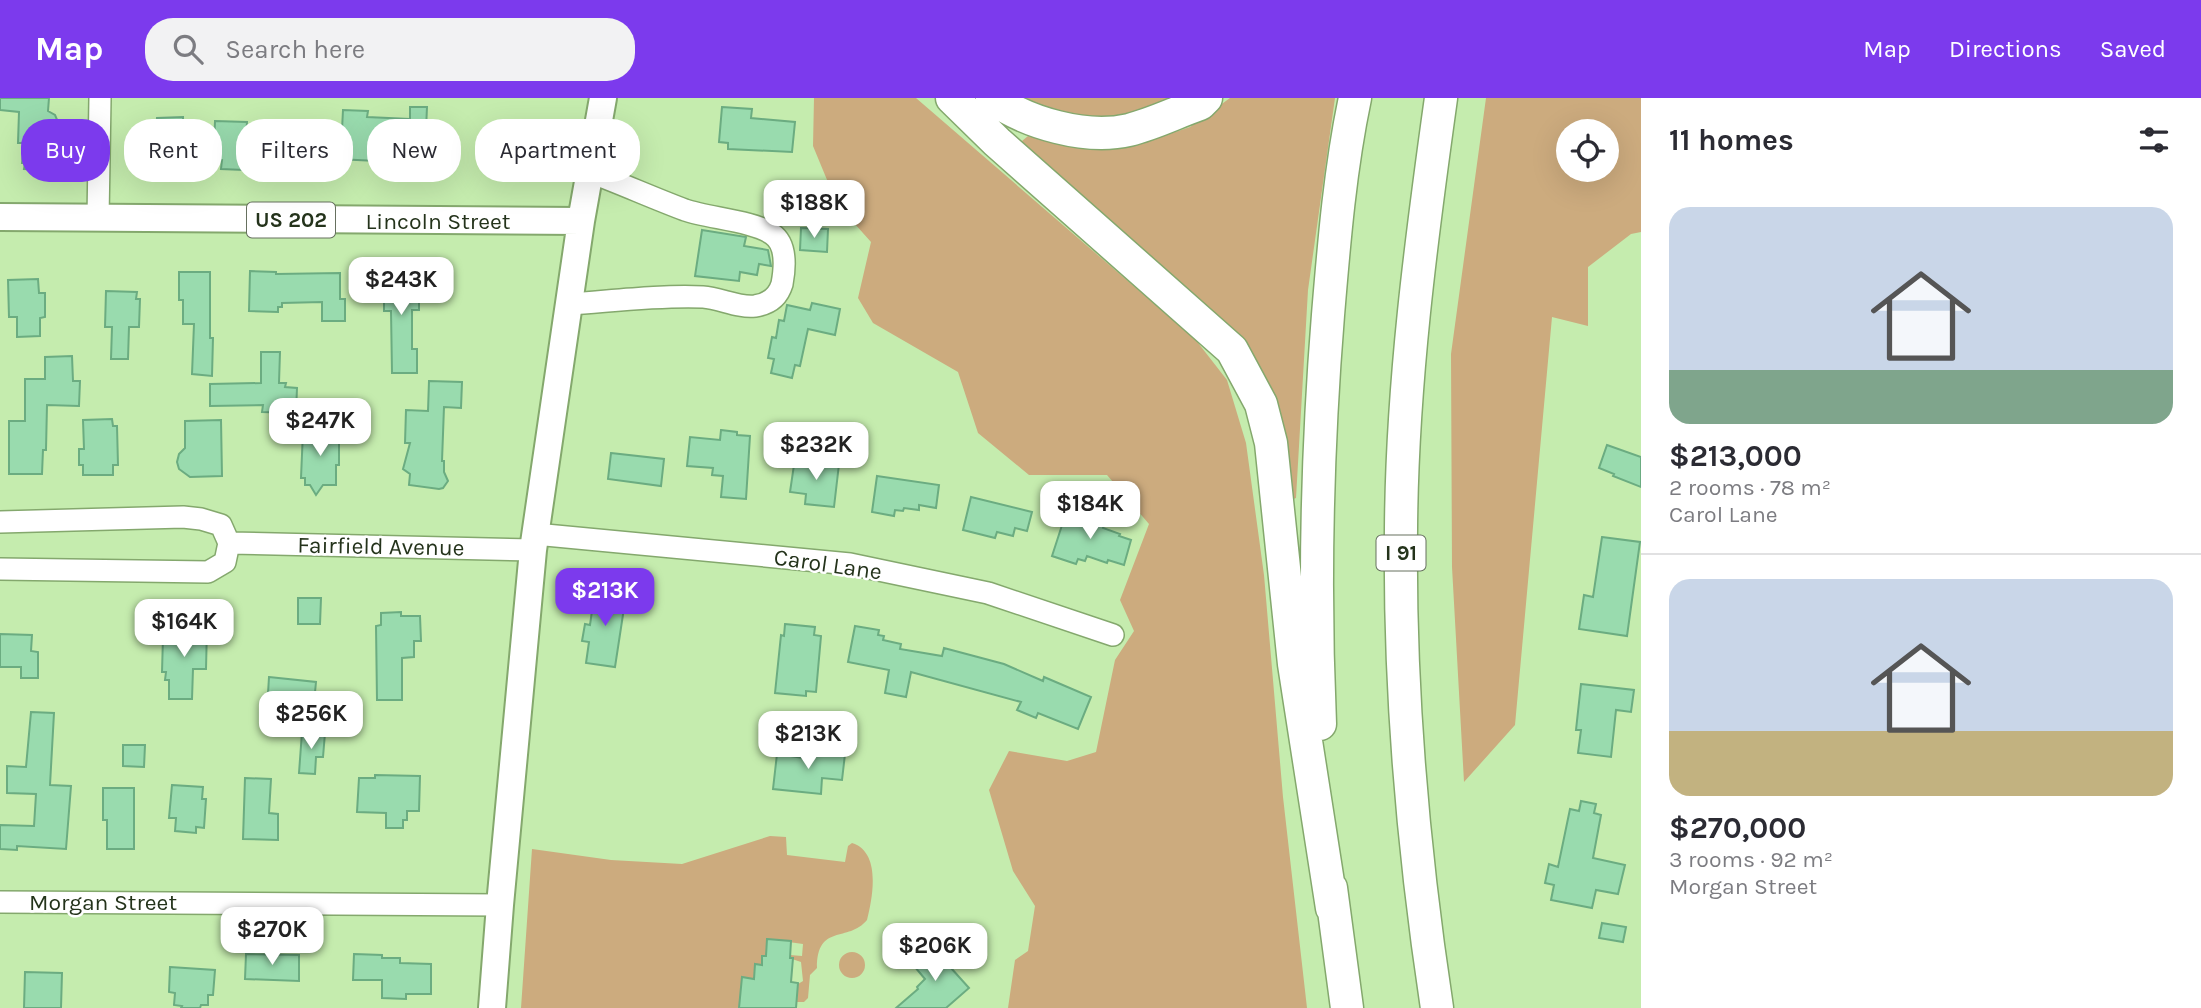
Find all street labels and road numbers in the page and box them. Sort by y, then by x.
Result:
road number: US 202 [247,202,335,238]
street label: Lincoln Street [366,208,511,235]
street label: Fairfield Avenue [297,532,465,561]
road number: I 91 [1376,536,1426,570]
street label: Carol Lane [772,544,884,585]
street label: Morgan Street [29,889,177,916]

